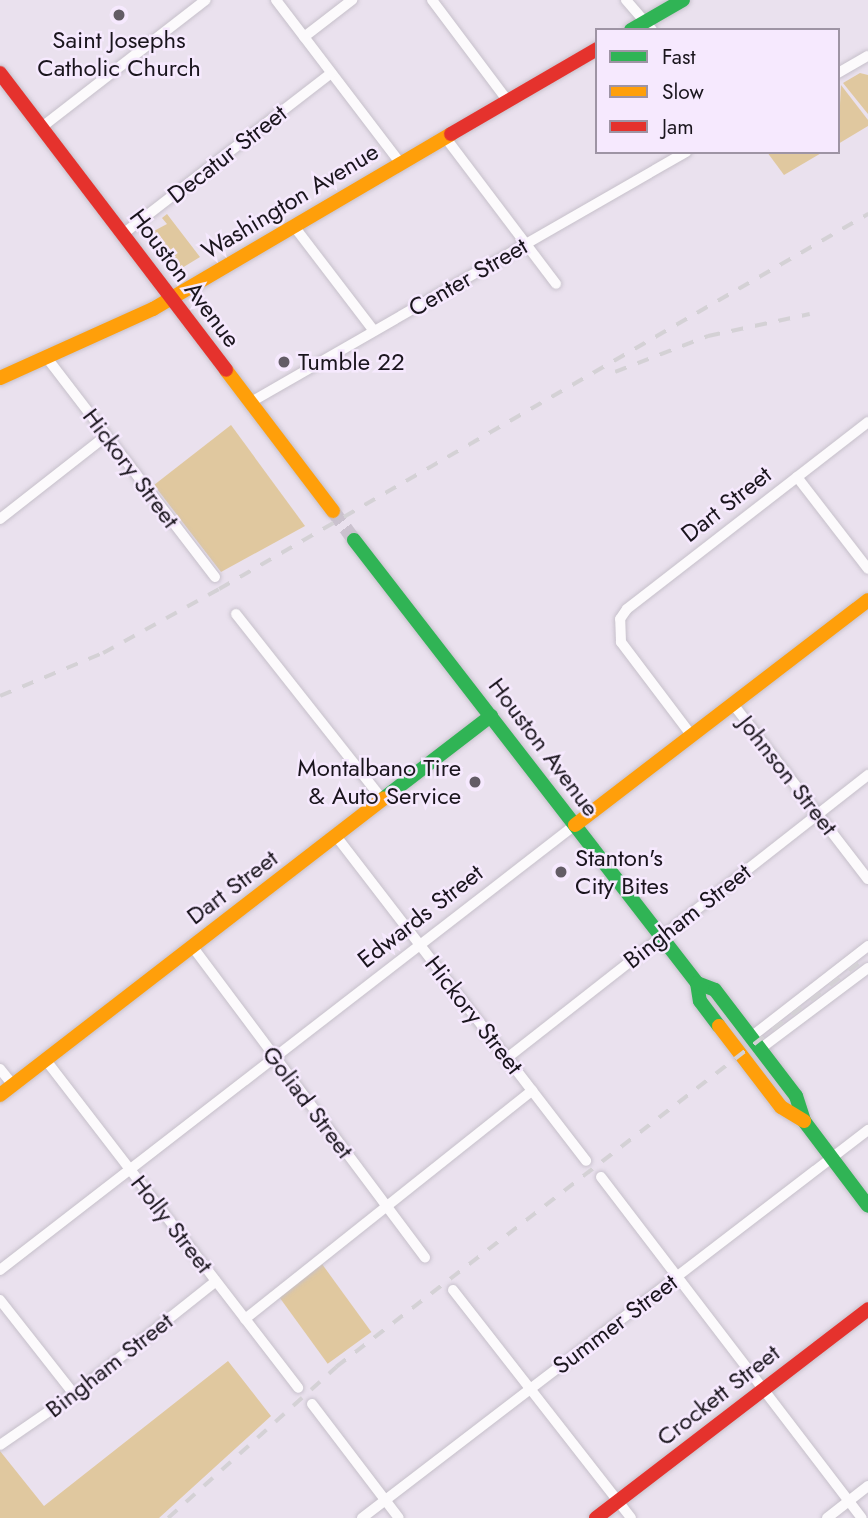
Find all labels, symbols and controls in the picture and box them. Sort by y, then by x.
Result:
marker: Saint Josephs Catholic Church [111,7,127,23]
place label: Saint Josephs Catholic Church [37,26,201,82]
legend [595,28,840,154]
text: Fast [662,42,695,72]
text: Slow [662,77,704,107]
street label: Decatur Street [162,99,292,209]
text: Jam [662,112,694,142]
street label: Washington Avenue [196,137,384,265]
street label: Houston Avenue [124,203,246,353]
street label: Center Street [404,231,532,323]
place label: Tumble 22 [298,348,405,376]
marker: Tumble 22 [276,354,292,370]
street label: Hickory Street [77,403,185,533]
street label: Dart Street [675,460,777,548]
street label: Houston Avenue [483,672,605,822]
street label: Johnson Street [732,709,844,841]
place label: Montalbano Tire & Auto Service [297,754,461,810]
marker: Montalbano Tire & Auto Service [467,774,483,790]
street label: Dart Street [181,844,283,930]
place label: Stanton's City Bites [575,844,669,900]
street label: Bingham Street [618,857,756,975]
street label: Edwards Street [352,858,488,974]
marker: Stanton's City Bites [553,864,569,880]
street label: Hickory Street [419,950,529,1080]
street label: Goliad Street [256,1040,360,1164]
street label: Holly Street [125,1169,219,1279]
street label: Summer Street [547,1268,683,1380]
street label: Bingham Street [40,1306,178,1424]
street label: Crockett Street [651,1338,785,1452]

